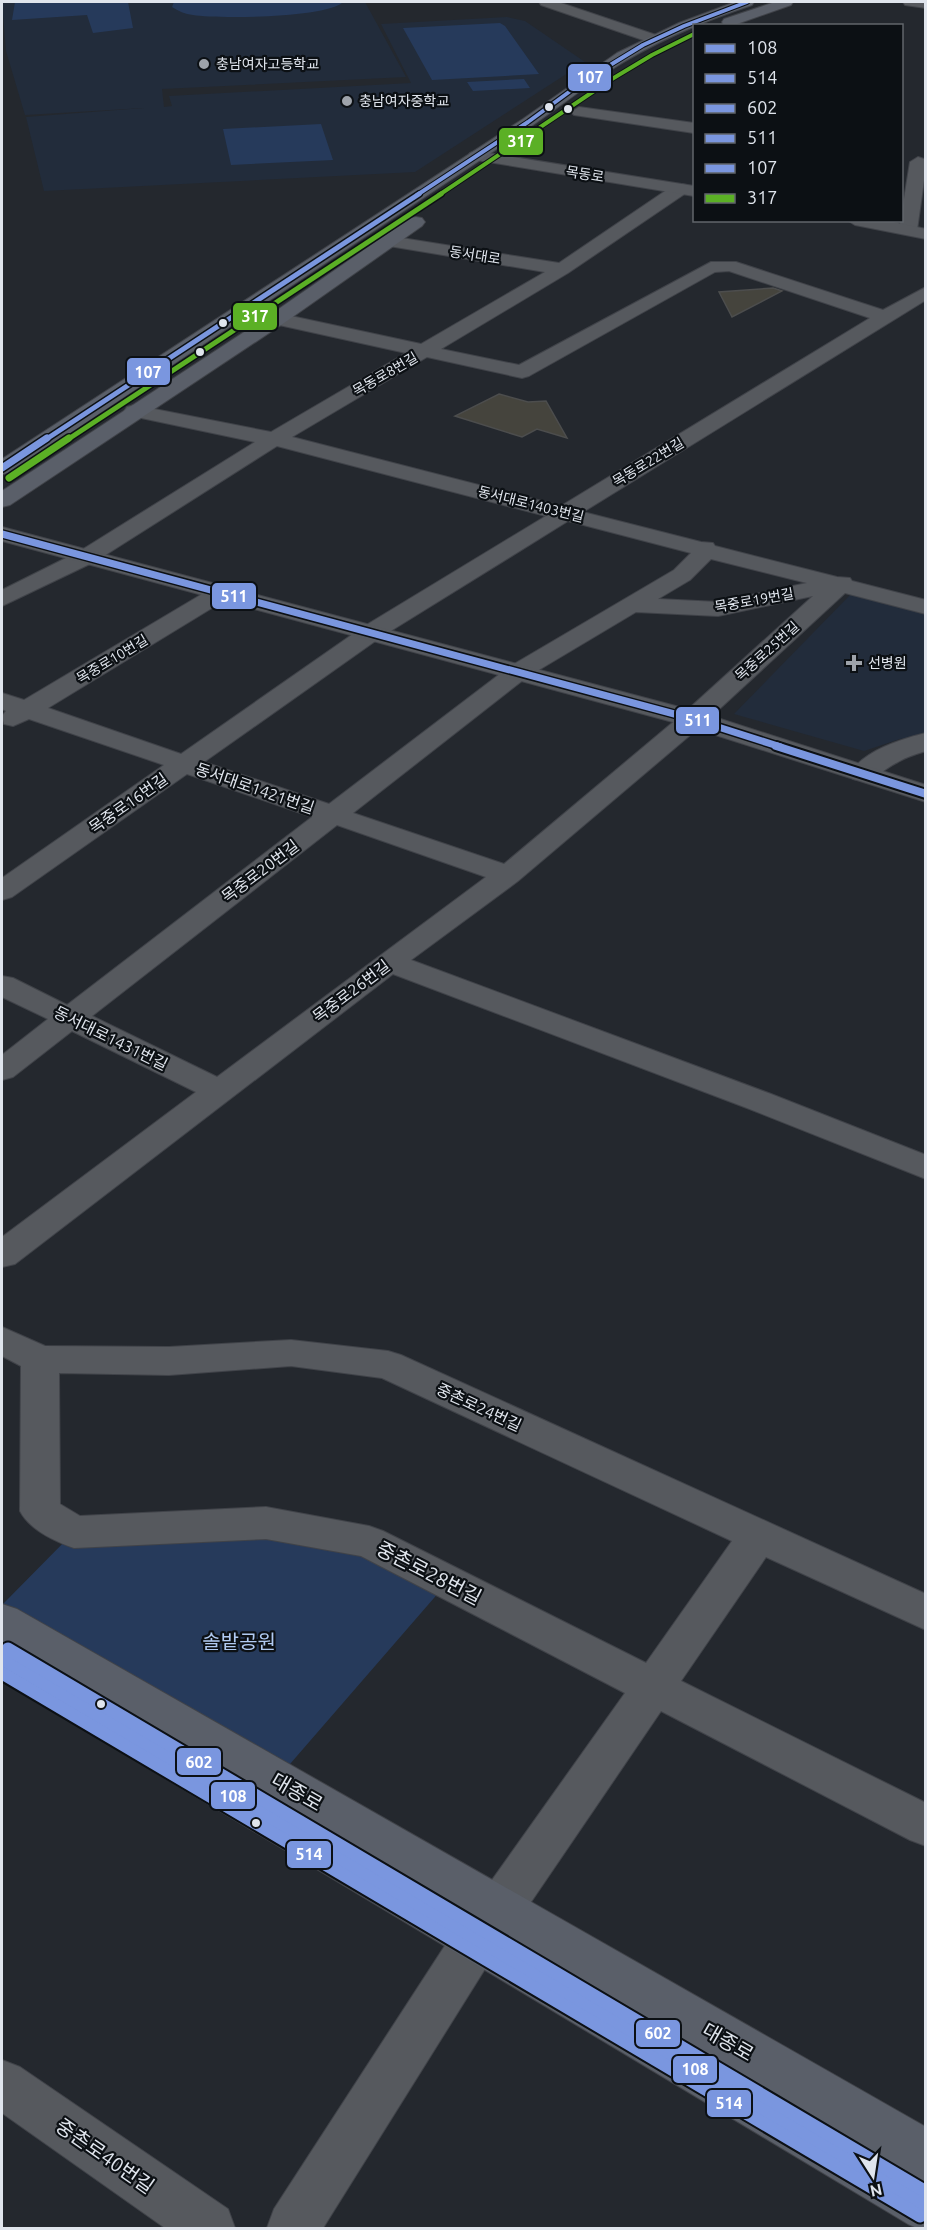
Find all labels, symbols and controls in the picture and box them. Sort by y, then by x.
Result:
legend [693,24,903,222]
text: 108 [747,37,777,57]
place label: 충남여자고등학교 [216,56,319,72]
marker: 충남여자고등학교 [197,57,211,71]
line badge: 107 [567,63,612,92]
text: 514 [747,67,777,87]
text: 107 [576,68,604,86]
place label: 충남여자중학교 [359,93,449,109]
marker: 충남여자중학교 [340,94,354,108]
text: 602 [747,97,777,117]
unlabelled marker [543,101,555,113]
unlabelled marker [562,103,574,115]
line badge: 317 [498,127,544,156]
text: 511 [747,127,777,147]
text: 317 [507,132,535,150]
text: 107 [747,157,777,177]
street label: 목동로 [565,163,605,185]
text: 317 [747,187,777,207]
street label: 동서대로 [448,243,502,267]
line badge: 317 [232,302,278,331]
text: 317 [241,307,269,325]
unlabelled marker [217,317,229,329]
unlabelled marker [194,346,206,358]
street label: 목동로8번길 [350,349,420,399]
line badge: 107 [126,357,171,386]
text: 107 [134,363,162,381]
street label: 목동로22번길 [610,434,686,490]
street label: 동서대로1403번길 [476,483,586,525]
line badge: 511 [211,582,257,610]
street label: 목중로19번길 [713,585,795,615]
text: 511 [220,587,248,605]
street label: 목중로25번길 [732,618,802,684]
street label: 목중로10번길 [74,631,150,687]
marker: 선병원 [845,654,863,672]
place label: 선병원 [868,655,907,671]
line badge: 511 [675,706,720,735]
text: 511 [684,711,712,729]
street label: 동서대로1421번길 [193,759,317,817]
street label: 목중로16번길 [85,769,171,837]
street label: 목중로20번길 [218,836,302,906]
street label: 목중로26번길 [309,956,393,1026]
street label: 동서대로1431번길 [51,1003,171,1073]
street label: 중촌로24번길 [434,1379,524,1435]
street label: 중촌로28번길 [373,1536,485,1609]
park label: 솔밭공원 [202,1630,276,1653]
unlabelled marker [95,1698,107,1710]
line badge: 602 [176,1747,222,1776]
text: 602 [185,1753,213,1771]
street label: 대종로 [268,1768,327,1815]
line badge: 108 [210,1781,256,1810]
text: 108 [219,1787,247,1805]
unlabelled marker [250,1817,262,1829]
line badge: 514 [286,1840,332,1869]
text: 514 [295,1845,323,1863]
street label: 대종로 [699,2018,758,2065]
line badge: 602 [635,2019,681,2048]
text: 602 [644,2024,672,2042]
line badge: 108 [672,2055,718,2084]
text: 108 [681,2060,709,2078]
line badge: 514 [706,2089,752,2118]
text: 514 [715,2094,743,2112]
street label: 중촌로40번길 [52,2113,159,2198]
north arrow [843,2146,903,2206]
text: N [868,2181,884,2201]

